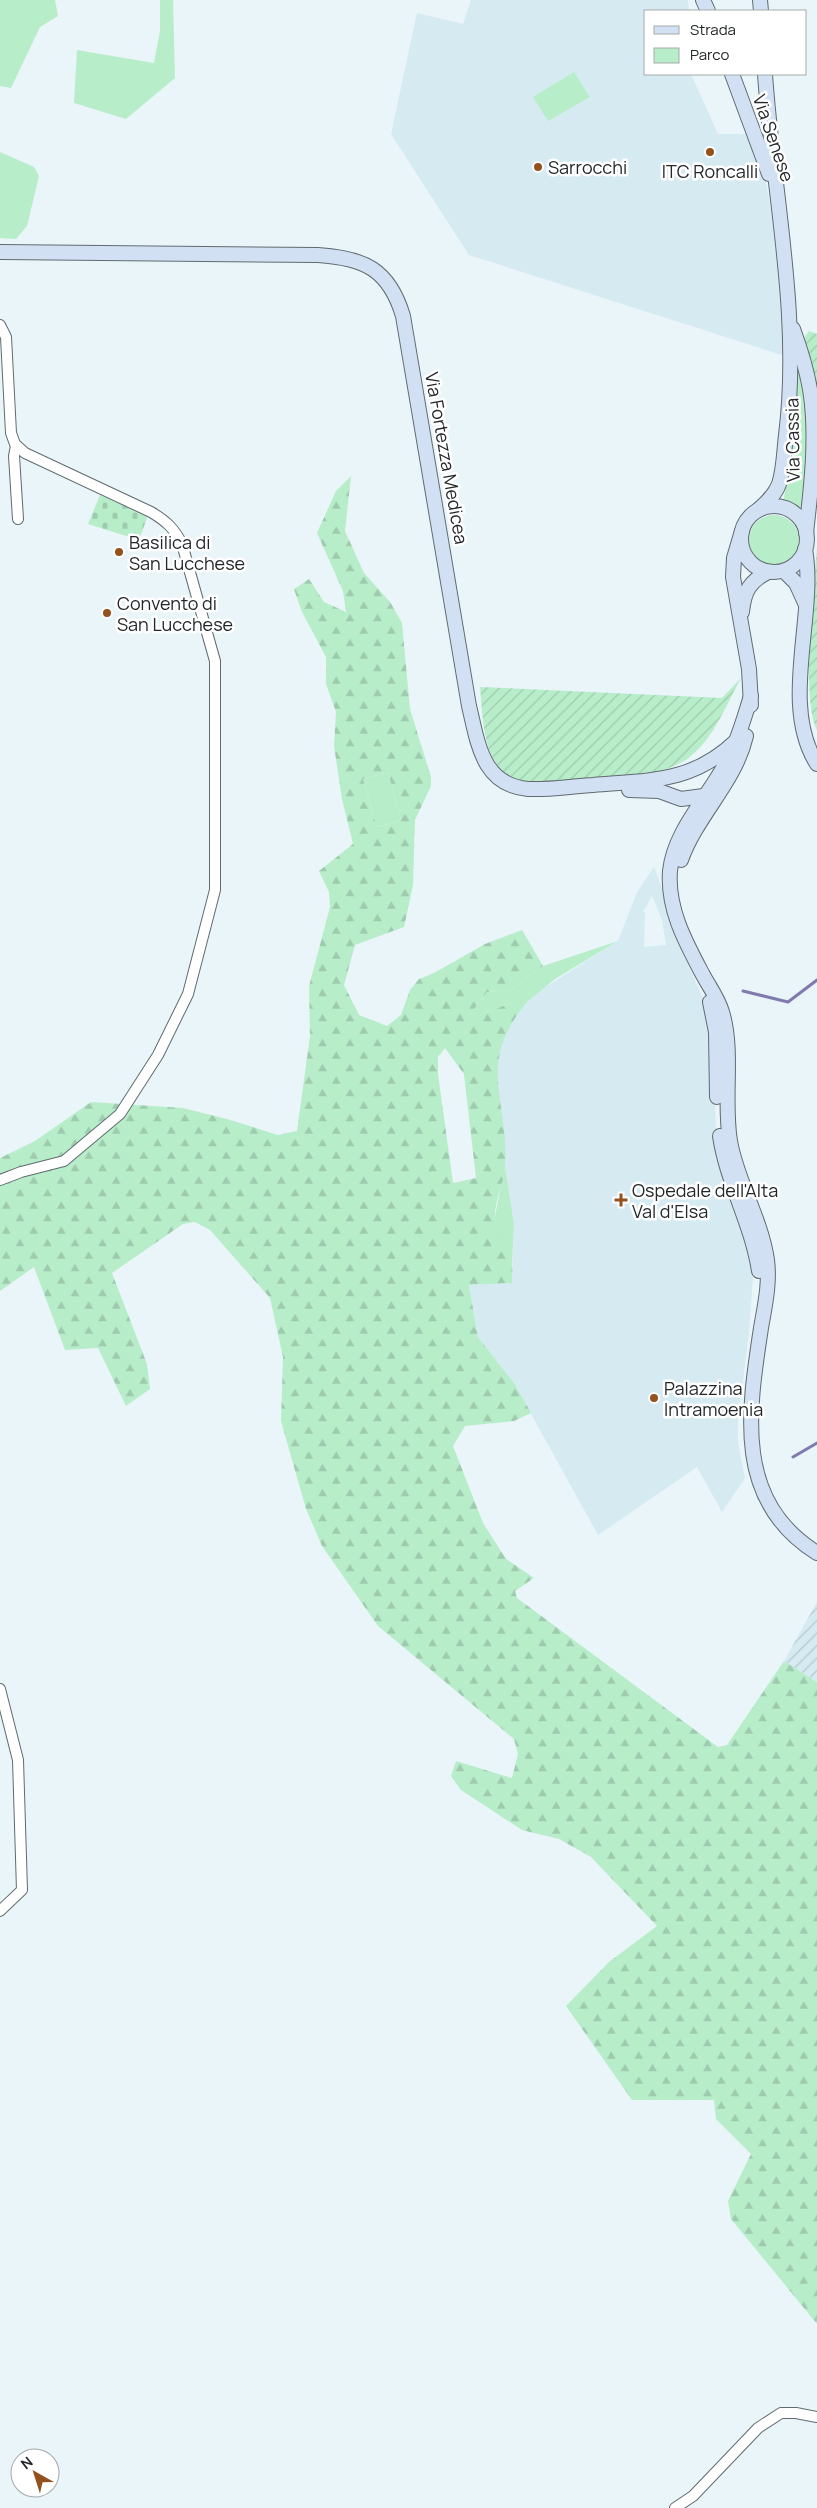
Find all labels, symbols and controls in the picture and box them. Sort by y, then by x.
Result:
legend [644,10,807,75]
text: Strada [690,19,736,40]
text: Parco [690,44,729,65]
street label: Via Senese [748,91,800,185]
marker: ITC Roncalli [704,146,716,158]
place label: Sarrocchi [548,155,627,179]
place label: ITC Roncalli [662,159,758,183]
marker: Sarrocchi [532,161,544,173]
street label: Via Fortezza Medicea [420,370,474,546]
street label: Via Cassia [779,398,805,482]
place label: Basilica di San Lucchese [129,530,245,575]
marker: Basilica di San Lucchese [113,546,125,558]
place label: Convento di San Lucchese [117,591,233,636]
marker: Convento di San Lucchese [101,607,113,619]
place label: Ospedale dell'Alta Val d'Elsa [632,1178,778,1223]
marker: Ospedale dell'Alta Val d'Elsa [614,1193,628,1207]
place label: Palazzina Intramoenia [664,1376,763,1421]
marker: Palazzina Intramoenia [648,1392,660,1404]
north arrow [10,2448,60,2498]
text: N [17,2452,36,2473]

